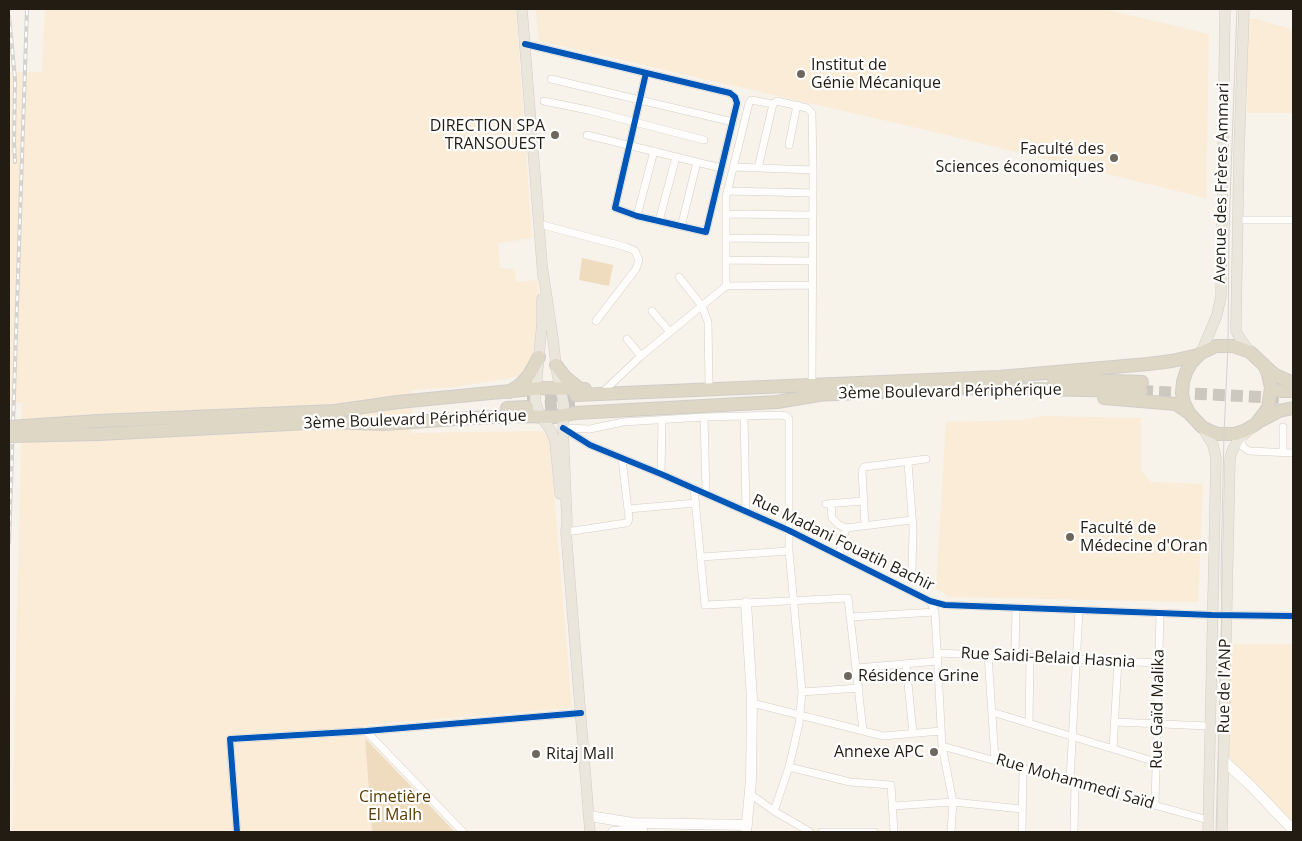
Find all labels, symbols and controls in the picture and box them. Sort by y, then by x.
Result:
place label: Institut de Génie Mécanique [811,55,941,93]
marker: Institut de Génie Mécanique [795,68,807,80]
street label: Avenue des Frères Ammari [1211,82,1233,284]
place label: DIRECTION SPA TRANSOUEST [430,116,545,154]
marker: DIRECTION SPA TRANSOUEST [549,129,561,141]
place label: Faculté des Sciences économiques [936,139,1104,177]
marker: Faculté des Sciences économiques [1108,152,1120,164]
street label: 3ème Boulevard Périphérique [838,380,1062,404]
street label: 3ème Boulevard Périphérique [303,407,527,433]
street label: Rue Madani Fouatih Bachir [749,490,937,596]
place label: Faculté de Médecine d'Oran [1080,518,1208,556]
marker: Faculté de Médecine d'Oran [1064,531,1076,543]
street label: Rue de l'ANP [1215,638,1235,734]
street label: Rue Saidi-Belaid Hasnia [960,644,1136,672]
street label: Rue Gaïd Malika [1147,649,1169,769]
place label: Résidence Grine [858,666,979,686]
marker: Résidence Grine [842,670,854,682]
place label: Annexe APC [834,742,924,762]
place label: Ritaj Mall [546,744,614,764]
marker: Annexe APC [928,746,940,758]
marker: Ritaj Mall [530,748,542,760]
street label: Rue Mohammedi Saïd [994,750,1156,814]
park label: Cimetière El Malh [359,787,431,825]

